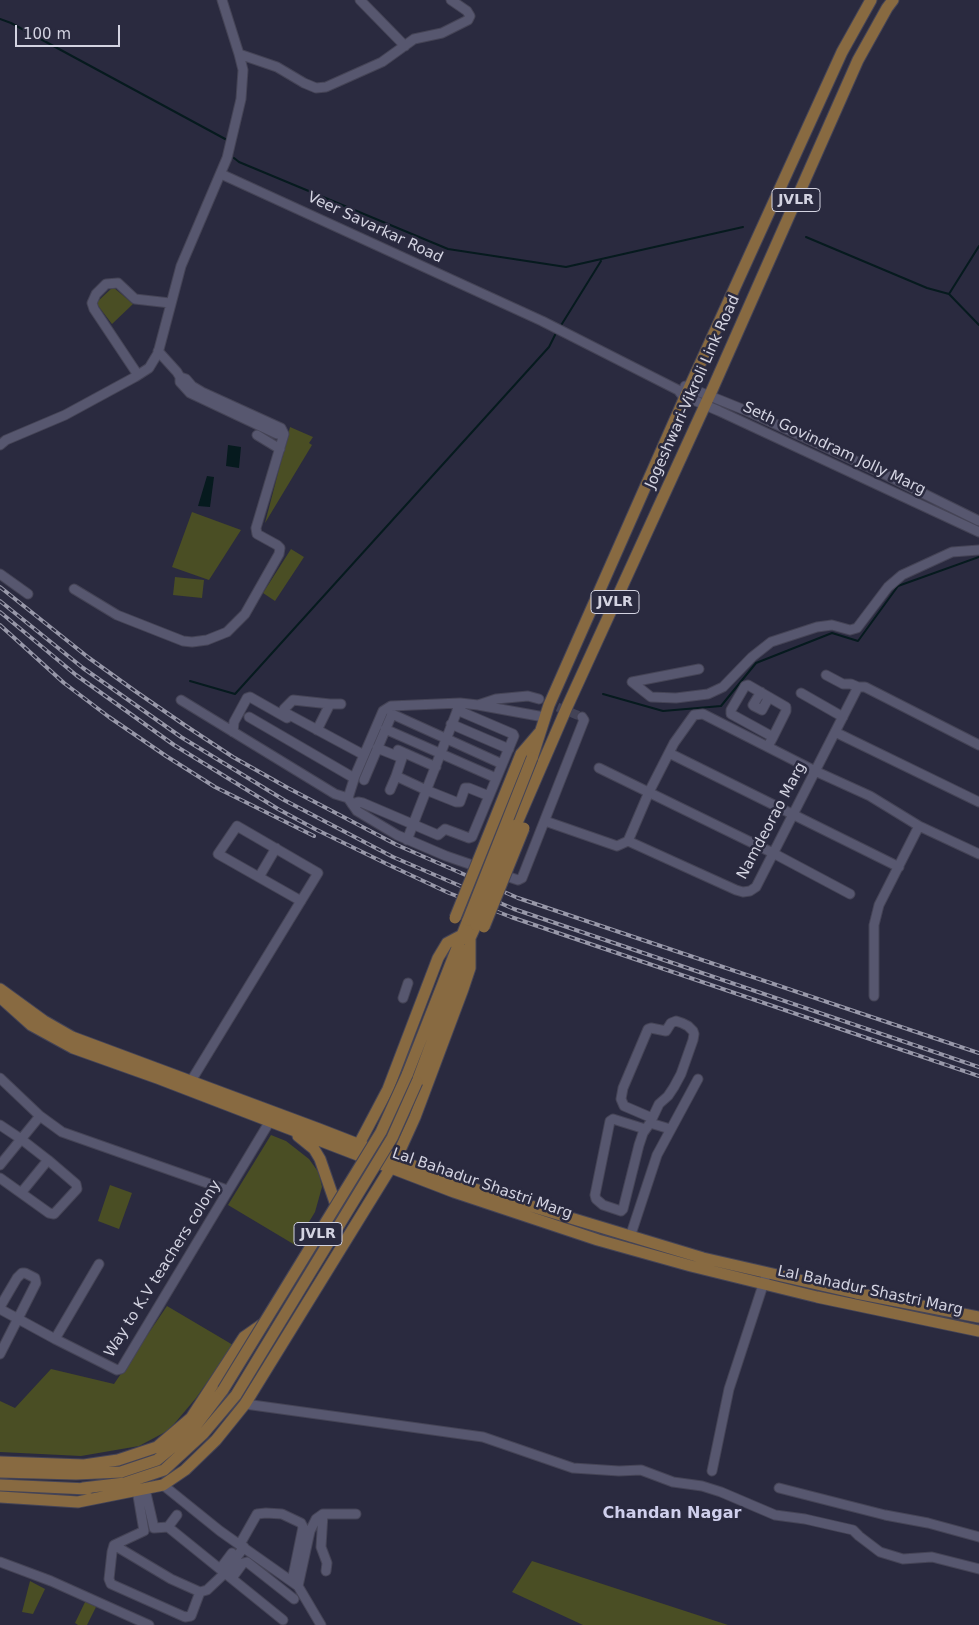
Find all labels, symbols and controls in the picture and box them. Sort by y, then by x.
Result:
scale bar [18,15,122,47]
text: 100 m [23,25,71,43]
road number: JVLR [772,188,820,212]
street label: Veer Savarkar Road [304,189,446,267]
street label: Jogeshwari-Vikroli Link Road [642,292,744,492]
street label: Seth Govindram Jolly Marg [740,399,928,499]
road number: JVLR [591,590,639,614]
street label: Namdeorao Marg [734,759,810,883]
street label: Lal Bahadur Shastri Marg [390,1145,574,1223]
street label: Way to K.V teachers colony [101,1177,225,1361]
road number: JVLR [294,1222,342,1246]
street label: Lal Bahadur Shastri Marg [776,1263,964,1319]
district label: Chandan Nagar [603,1504,741,1524]

